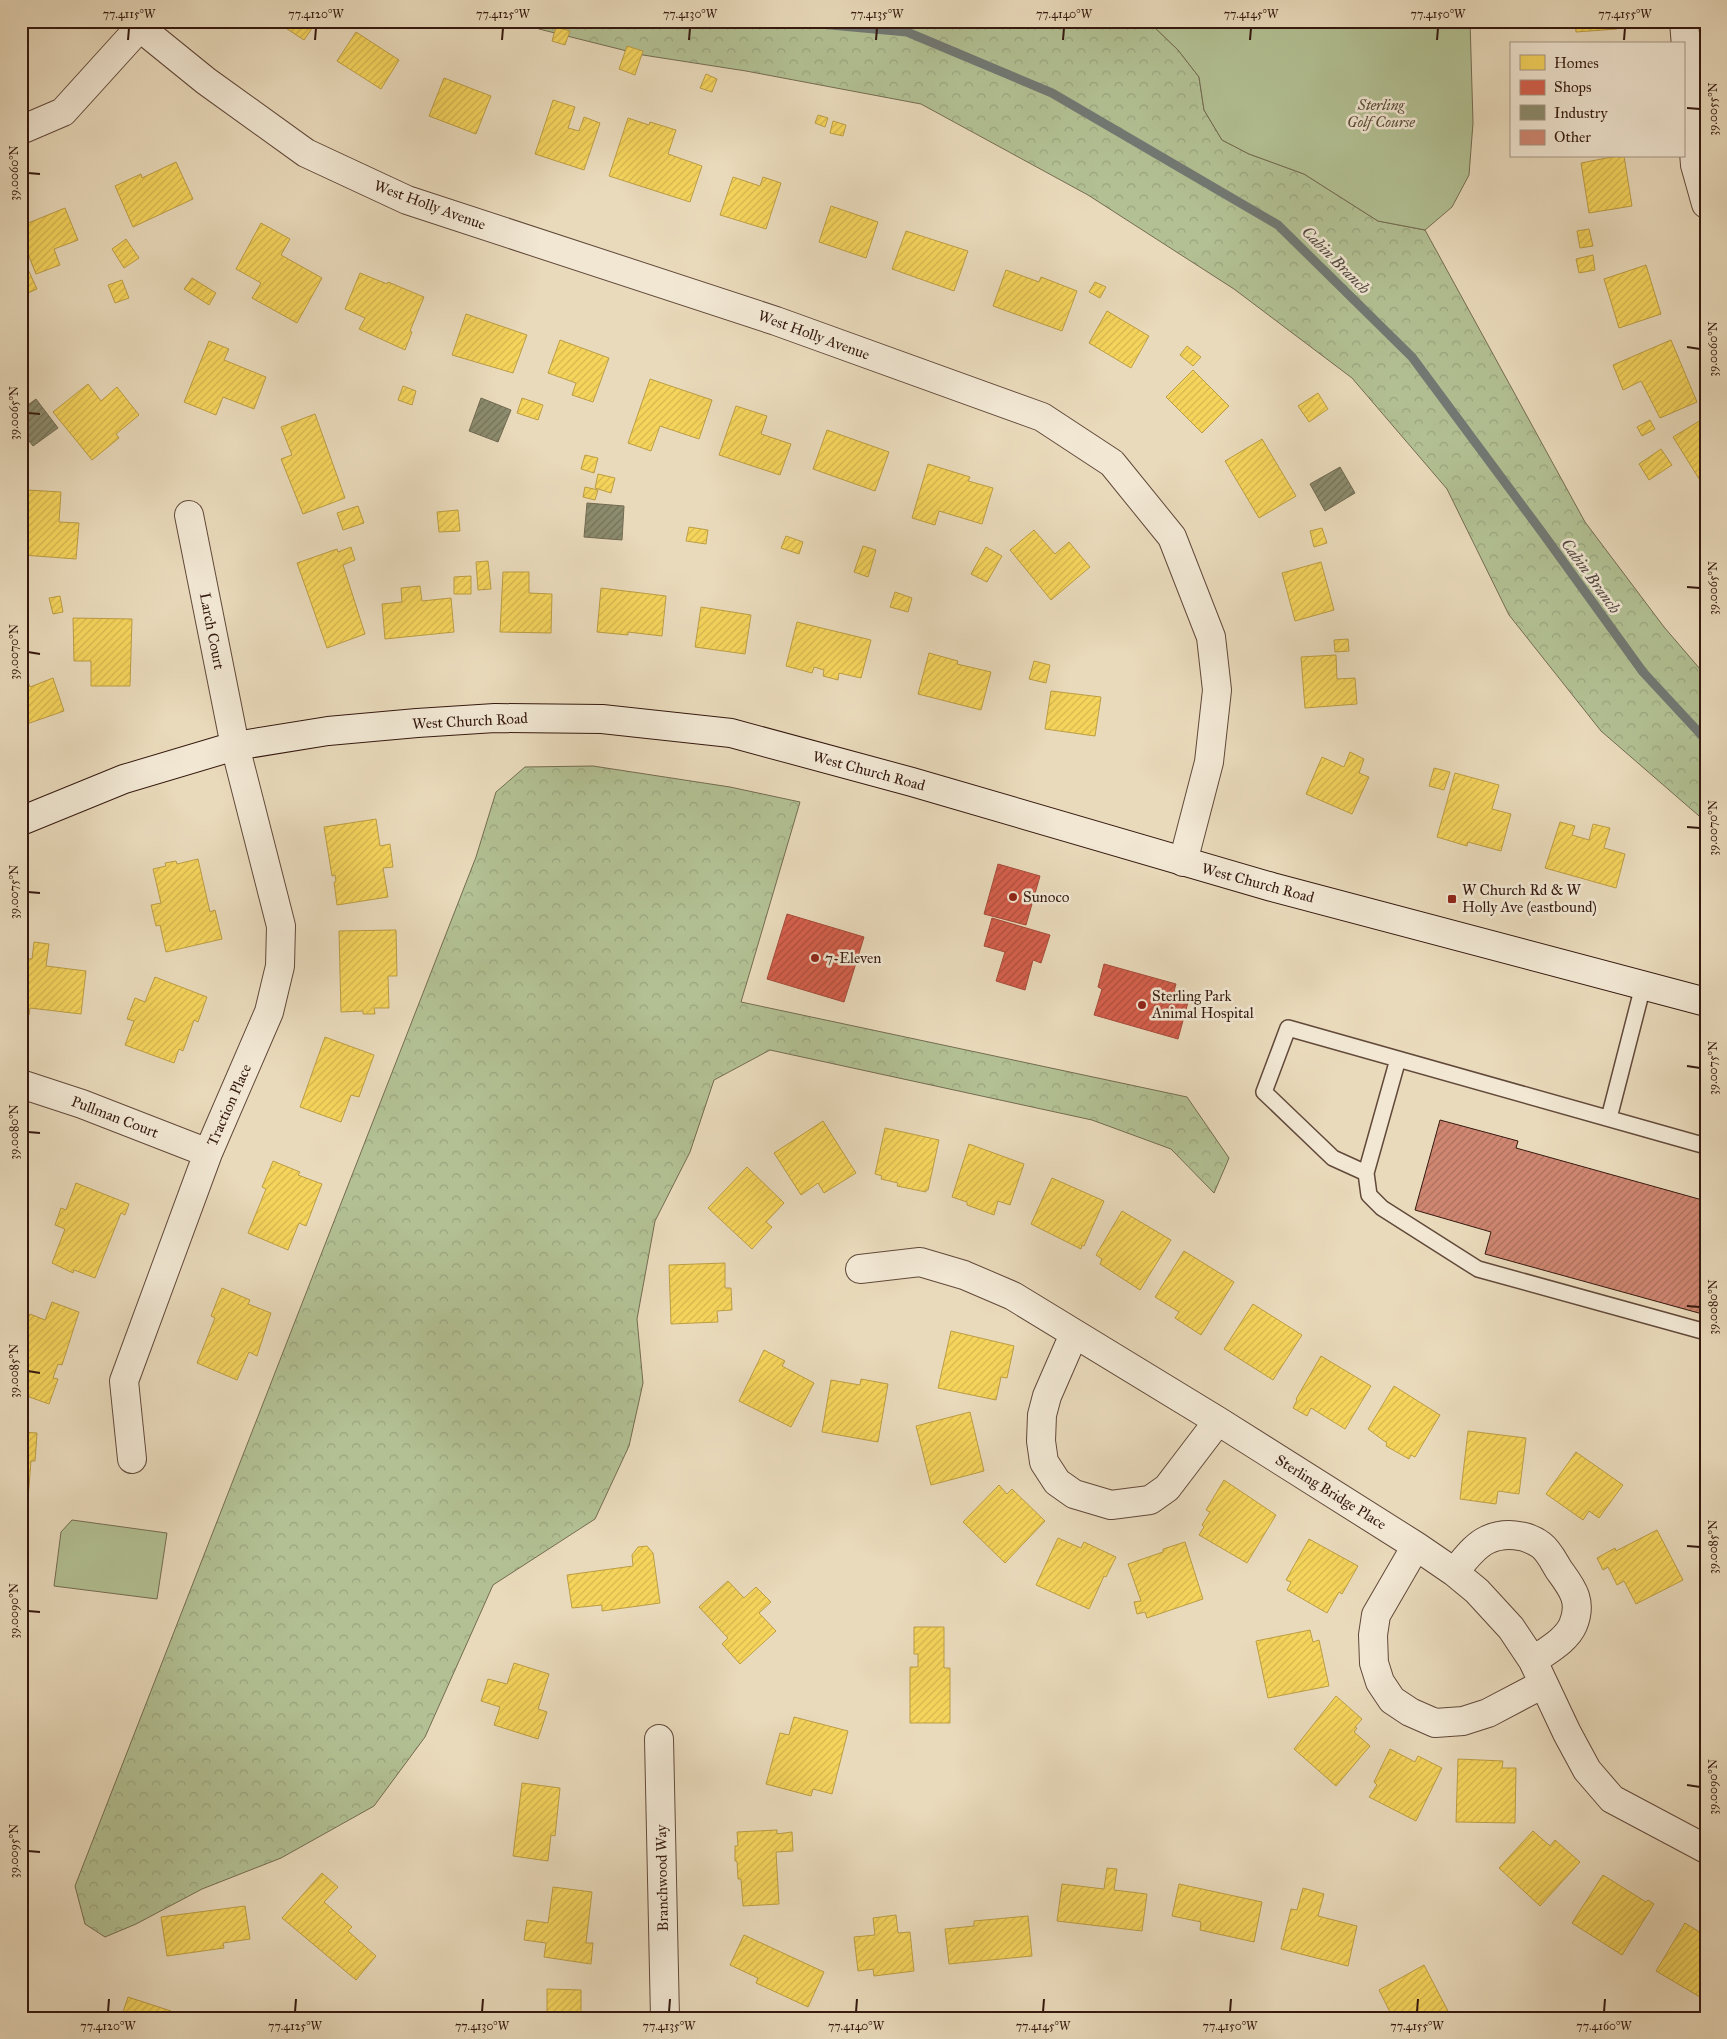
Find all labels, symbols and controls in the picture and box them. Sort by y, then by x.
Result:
text: 77.4115°W [103,7,156,21]
text: 77.4120°W [288,7,344,21]
text: 77.4125°W [476,7,531,21]
text: 77.4130°W [663,7,718,21]
text: 77.4135°W [851,7,904,21]
text: 77.4140°W [1036,7,1093,21]
text: 77.4145°W [1224,7,1279,21]
text: 77.4150°W [1411,7,1466,21]
text: 77.4155°W [1598,7,1652,21]
legend [1510,42,1684,158]
text: Homes [1554,54,1599,72]
text: Shops [1554,78,1592,96]
text: 39.0055°N [1706,82,1720,136]
park label: Sterling Golf Course [1347,96,1415,131]
text: Industry [1554,104,1608,122]
text: Other [1554,128,1591,146]
text: 39.0060°N [7,145,21,201]
street label: West Holly Avenue [372,176,488,234]
water label: Cabin Branch [1298,222,1374,298]
street label: West Holly Avenue [756,306,872,364]
text: 39.0060°N [1706,321,1720,377]
text: 39.0065°N [7,386,21,440]
water label: Cabin Branch [1557,535,1625,617]
text: 39.0065°N [1706,561,1720,615]
street label: Larch Court [196,591,228,672]
text: 39.0070°N [7,624,21,680]
street label: West Church Road [412,709,529,733]
street label: West Church Road [811,747,928,795]
text: 39.0070°N [1706,800,1720,856]
street label: West Church Road [1200,859,1317,907]
text: 39.0075°N [7,865,21,919]
place label: W Church Rd & W Holly Ave (eastbound) [1462,881,1597,917]
place label: Sunoco [1023,888,1070,906]
marker: Sunoco [1007,891,1019,903]
marker: W Church Rd & W Holly Ave (eastbound) [1446,893,1458,905]
place label: 7-Eleven [825,949,881,967]
marker: 7-Eleven [809,952,821,964]
place label: Sterling Park Animal Hospital [1151,987,1255,1022]
marker: Sterling Park Animal Hospital [1136,999,1148,1011]
text: 39.0075°N [1706,1041,1720,1095]
street label: Traction Place [203,1061,255,1149]
street label: Pullman Court [69,1092,162,1142]
text: 39.0080°N [7,1104,21,1160]
text: 39.0080°N [1706,1279,1720,1335]
text: 39.0085°N [7,1344,21,1398]
street label: Sterling Bridge Place [1272,1451,1390,1533]
text: 39.0085°N [1706,1520,1720,1574]
text: 39.0090°N [7,1583,21,1639]
text: 39.0090°N [1706,1759,1720,1815]
street label: Branchwood Way [652,1823,672,1932]
text: 39.0095°N [7,1824,21,1878]
text: 77.4120°W [80,2019,136,2033]
text: 77.4125°W [268,2019,323,2033]
text: 77.4130°W [455,2019,510,2033]
text: 77.4135°W [643,2019,696,2033]
text: 77.4140°W [828,2019,885,2033]
text: 77.4145°W [1016,2019,1071,2033]
text: 77.4150°W [1203,2019,1258,2033]
text: 77.4155°W [1390,2019,1444,2033]
text: 77.4160°W [1576,2019,1632,2033]

